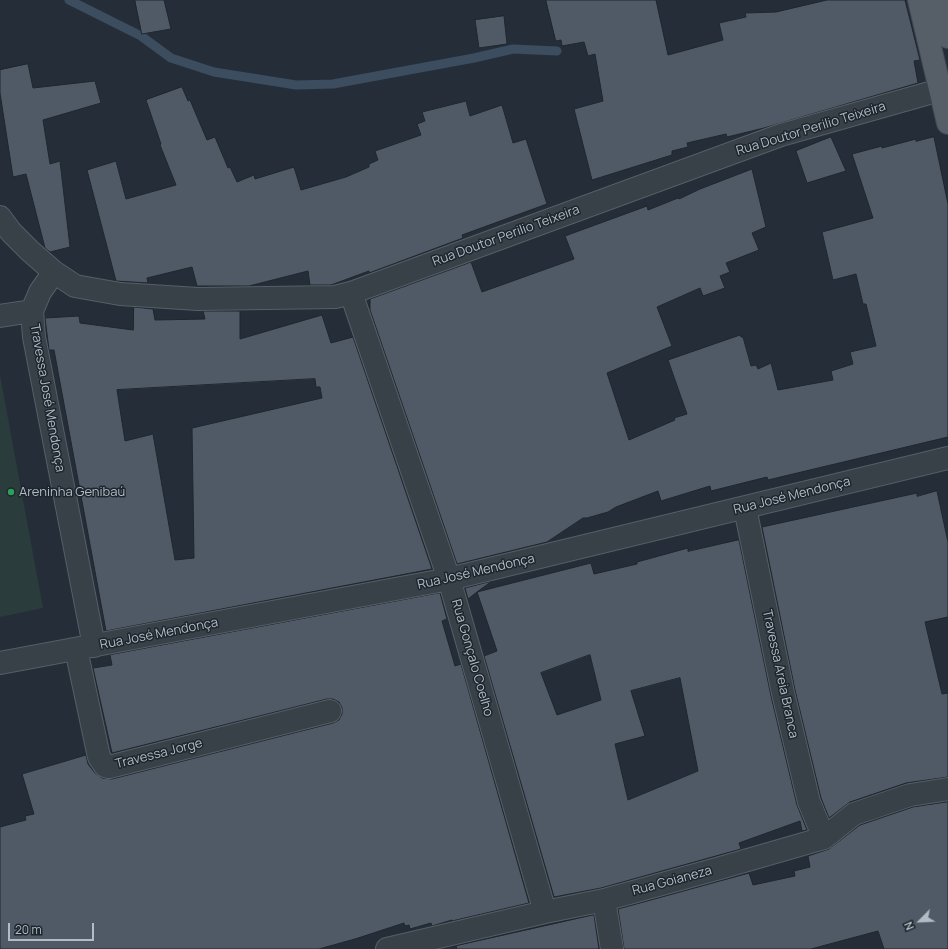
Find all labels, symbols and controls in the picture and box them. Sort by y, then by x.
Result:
street label: Rua Doutor Perilio Teixeira [734,99,888,159]
street label: Rua Doutor Perilio Teixeira [430,202,582,270]
street label: Travessa José Mendonça [26,323,68,473]
street label: Rua José Mendonça [732,474,852,518]
place label: Areninha Genibaú [19,484,125,500]
marker: Areninha Genibaú [6,487,16,497]
street label: Rua José Mendonça [416,551,536,593]
street label: Rua Gonçalo Coelho [448,598,496,718]
street label: Travessa Areia Branca [759,608,801,740]
street label: Rua José Mendonça [99,615,219,653]
street label: Travessa Jorge [114,736,204,772]
street label: Rua Goianeza [630,863,714,899]
north arrow [900,901,940,941]
scale bar [10,915,96,941]
text: N [900,919,917,933]
text: 20 m [15,921,42,938]

